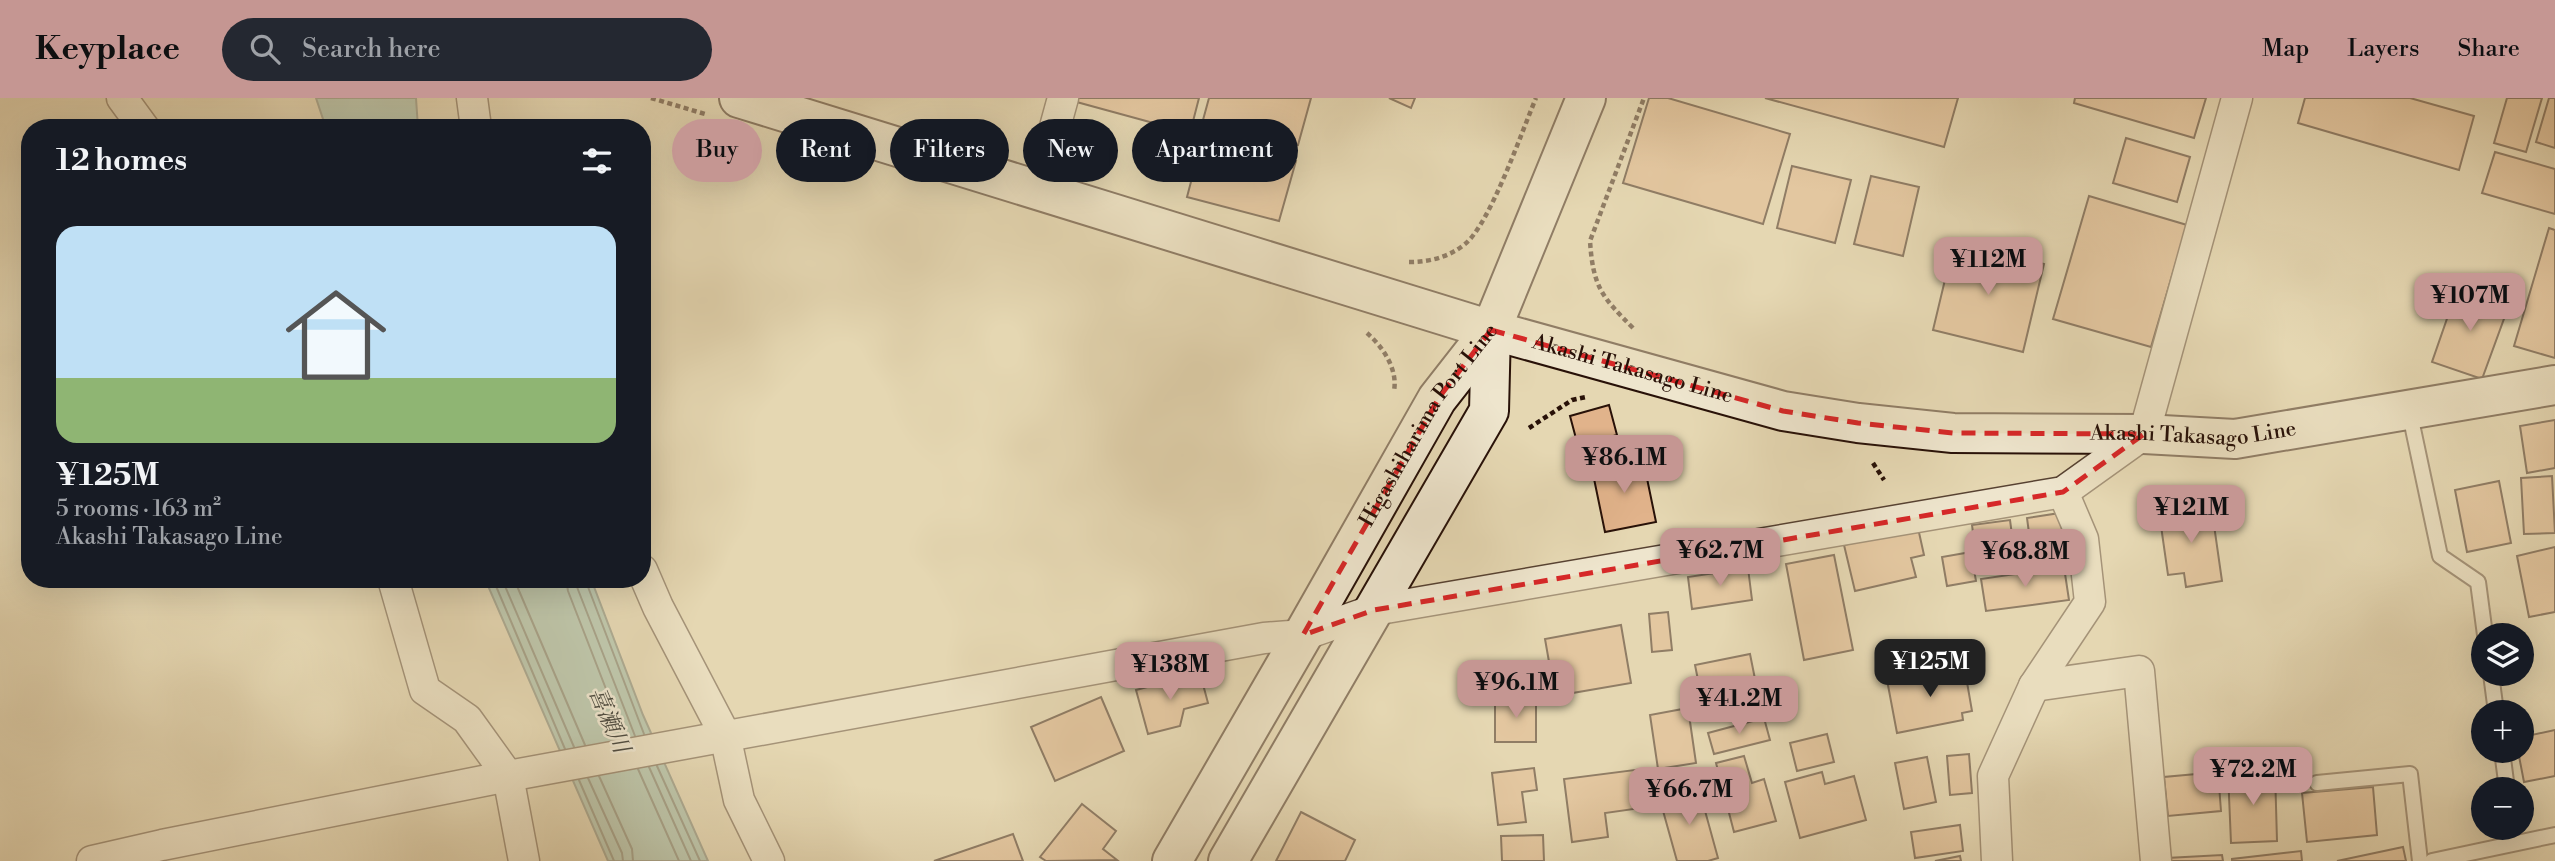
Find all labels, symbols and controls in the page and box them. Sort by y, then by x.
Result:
search box [222,18,712,81]
text: Keyplace [35,29,180,70]
icon: search [246,30,284,68]
text: Search here [302,33,441,65]
text: Map [2262,34,2309,64]
text: Layers [2347,34,2419,64]
text: Share [2457,34,2520,64]
chip: Buy [672,119,762,182]
chip: Rent [776,119,876,182]
chip: Filters [890,119,1009,182]
chip: New [1023,119,1118,182]
chip: Apartment [1132,119,1298,182]
text: 12 homes [56,142,187,180]
icon: filters [578,142,616,180]
pin: ¥112M [1939,238,2037,297]
text: ¥112M [1950,246,2026,274]
icon: home [273,272,399,398]
pin: ¥107M [2421,274,2519,333]
text: ¥107M [2430,282,2510,310]
street label: Higashiharima Port Line [1354,319,1504,532]
street label: Akashi Takasago Line [1528,329,1736,409]
street label: Akashi Takasago Line [2089,416,2298,452]
pin: ¥86.1M [1567,436,1681,495]
text: ¥86.1M [1581,444,1667,472]
text: ¥125M [56,457,159,495]
pin: ¥121M [2142,486,2240,545]
text: ¥121M [2153,494,2229,522]
text: 5 rooms · 163 m² [56,495,221,523]
text: Akashi Takasago Line [56,523,283,551]
pin: ¥62.7M [1663,528,1777,588]
pin: ¥68.8M [1968,530,2082,589]
text: ¥62.7M [1676,537,1764,565]
text: ¥68.8M [1980,538,2070,566]
map controls [2471,623,2534,840]
button: layers [2471,623,2534,686]
pin: ¥125M [1881,640,1979,699]
pin: ¥138M [1121,642,1219,702]
text: ¥125M [1890,648,1970,676]
text: ¥138M [1131,651,1209,679]
pin: ¥96.1M [1459,660,1573,720]
text: ¥96.1M [1473,669,1559,697]
pin: ¥41.2M [1682,676,1796,736]
water label: 喜瀬川 [583,683,637,760]
text: ¥41.2M [1696,685,1782,713]
button: + [2471,700,2534,763]
pin: ¥72.2M [2196,748,2310,807]
text: ¥72.2M [2209,756,2297,784]
pin: ¥66.7M [1632,768,1746,827]
text: ¥66.7M [1645,776,1733,804]
button: − [2471,777,2534,840]

